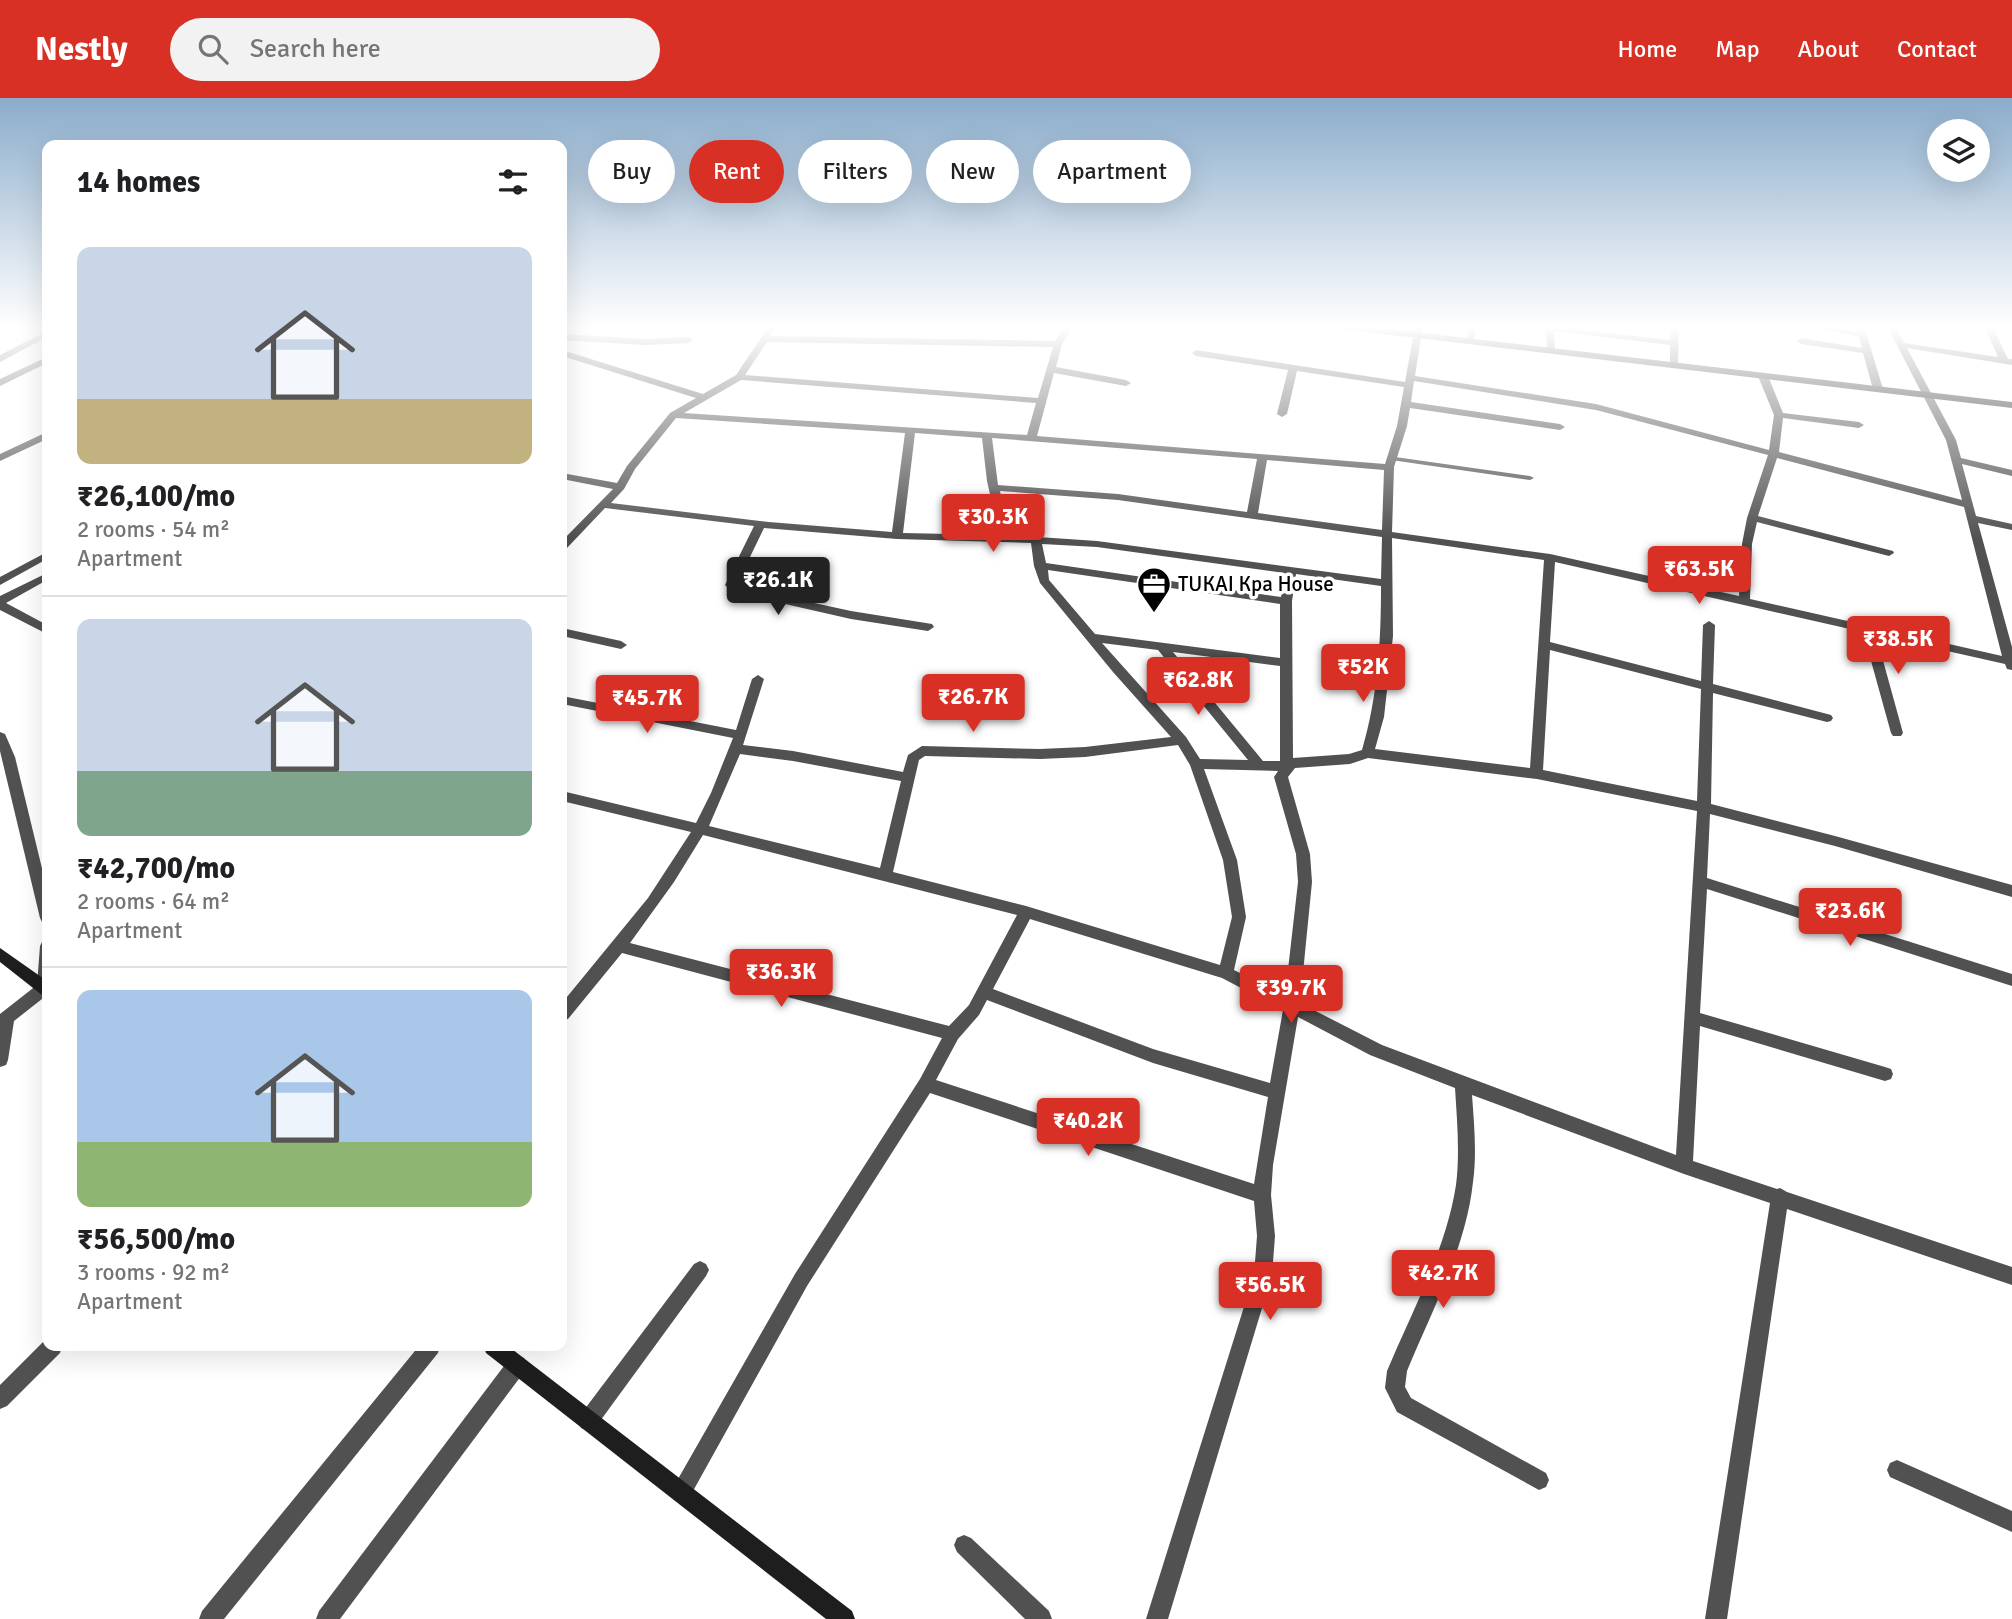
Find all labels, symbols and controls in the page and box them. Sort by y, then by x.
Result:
search box [170,18,660,81]
text: Nestly [35,29,128,70]
icon: search [194,30,232,68]
text: Search here [250,33,381,65]
text: Home [1617,34,1677,64]
text: Map [1715,34,1760,64]
text: About [1798,34,1859,64]
text: Contact [1897,34,1977,64]
map controls [1927,119,1990,182]
button: layers [1927,119,1990,182]
chip: Buy [588,140,675,203]
chip: Rent [689,140,784,203]
chip: Filters [798,140,912,203]
chip: New [926,140,1019,203]
chip: Apartment [1033,140,1191,203]
icon: filters [494,163,532,201]
text: 14 homes [77,164,200,201]
icon: home [242,292,368,418]
text: ₹26,100/mo [77,478,235,515]
pin: ₹30.3K [936,494,1050,554]
text: ₹30.3K [958,502,1028,531]
text: 2 rooms · 54 m² [77,515,230,544]
text: Apartment [77,544,182,573]
pin: ₹63.5K [1642,546,1756,606]
text: ₹63.5K [1664,554,1734,583]
pin: ₹26.1K [721,558,835,617]
text: ₹26.1K [743,565,813,594]
office icon: TUKAI Kpa House [1135,565,1173,614]
place label: TUKAI Kpa House [1178,571,1334,597]
pin: ₹38.5K [1841,616,1955,676]
text: ₹38.5K [1863,624,1933,653]
pin: ₹52K [1322,644,1404,704]
text: ₹52K [1337,652,1389,681]
pin: ₹62.8K [1141,658,1255,717]
icon: home [242,664,368,790]
text: ₹62.8K [1163,665,1233,694]
pin: ₹26.7K [916,674,1030,734]
pin: ₹45.7K [590,676,704,735]
text: ₹26.7K [938,682,1008,711]
text: ₹45.7K [612,683,682,712]
text: ₹42,700/mo [77,850,235,887]
text: 2 rooms · 64 m² [77,887,230,916]
pin: ₹23.6K [1793,888,1907,948]
text: ₹23.6K [1815,896,1885,925]
text: Apartment [77,916,182,945]
pin: ₹36.3K [724,950,838,1009]
text: ₹36.3K [746,957,816,986]
pin: ₹39.7K [1234,965,1348,1025]
text: ₹39.7K [1256,973,1326,1002]
icon: home [242,1035,368,1161]
pin: ₹40.2K [1031,1098,1145,1158]
text: ₹40.2K [1053,1106,1123,1135]
text: ₹56,500/mo [77,1221,235,1258]
pin: ₹42.7K [1386,1250,1500,1310]
text: 3 rooms · 92 m² [77,1258,230,1287]
text: ₹42.7K [1408,1258,1478,1287]
pin: ₹56.5K [1213,1262,1327,1322]
text: ₹56.5K [1235,1270,1305,1299]
text: Apartment [77,1287,182,1316]

